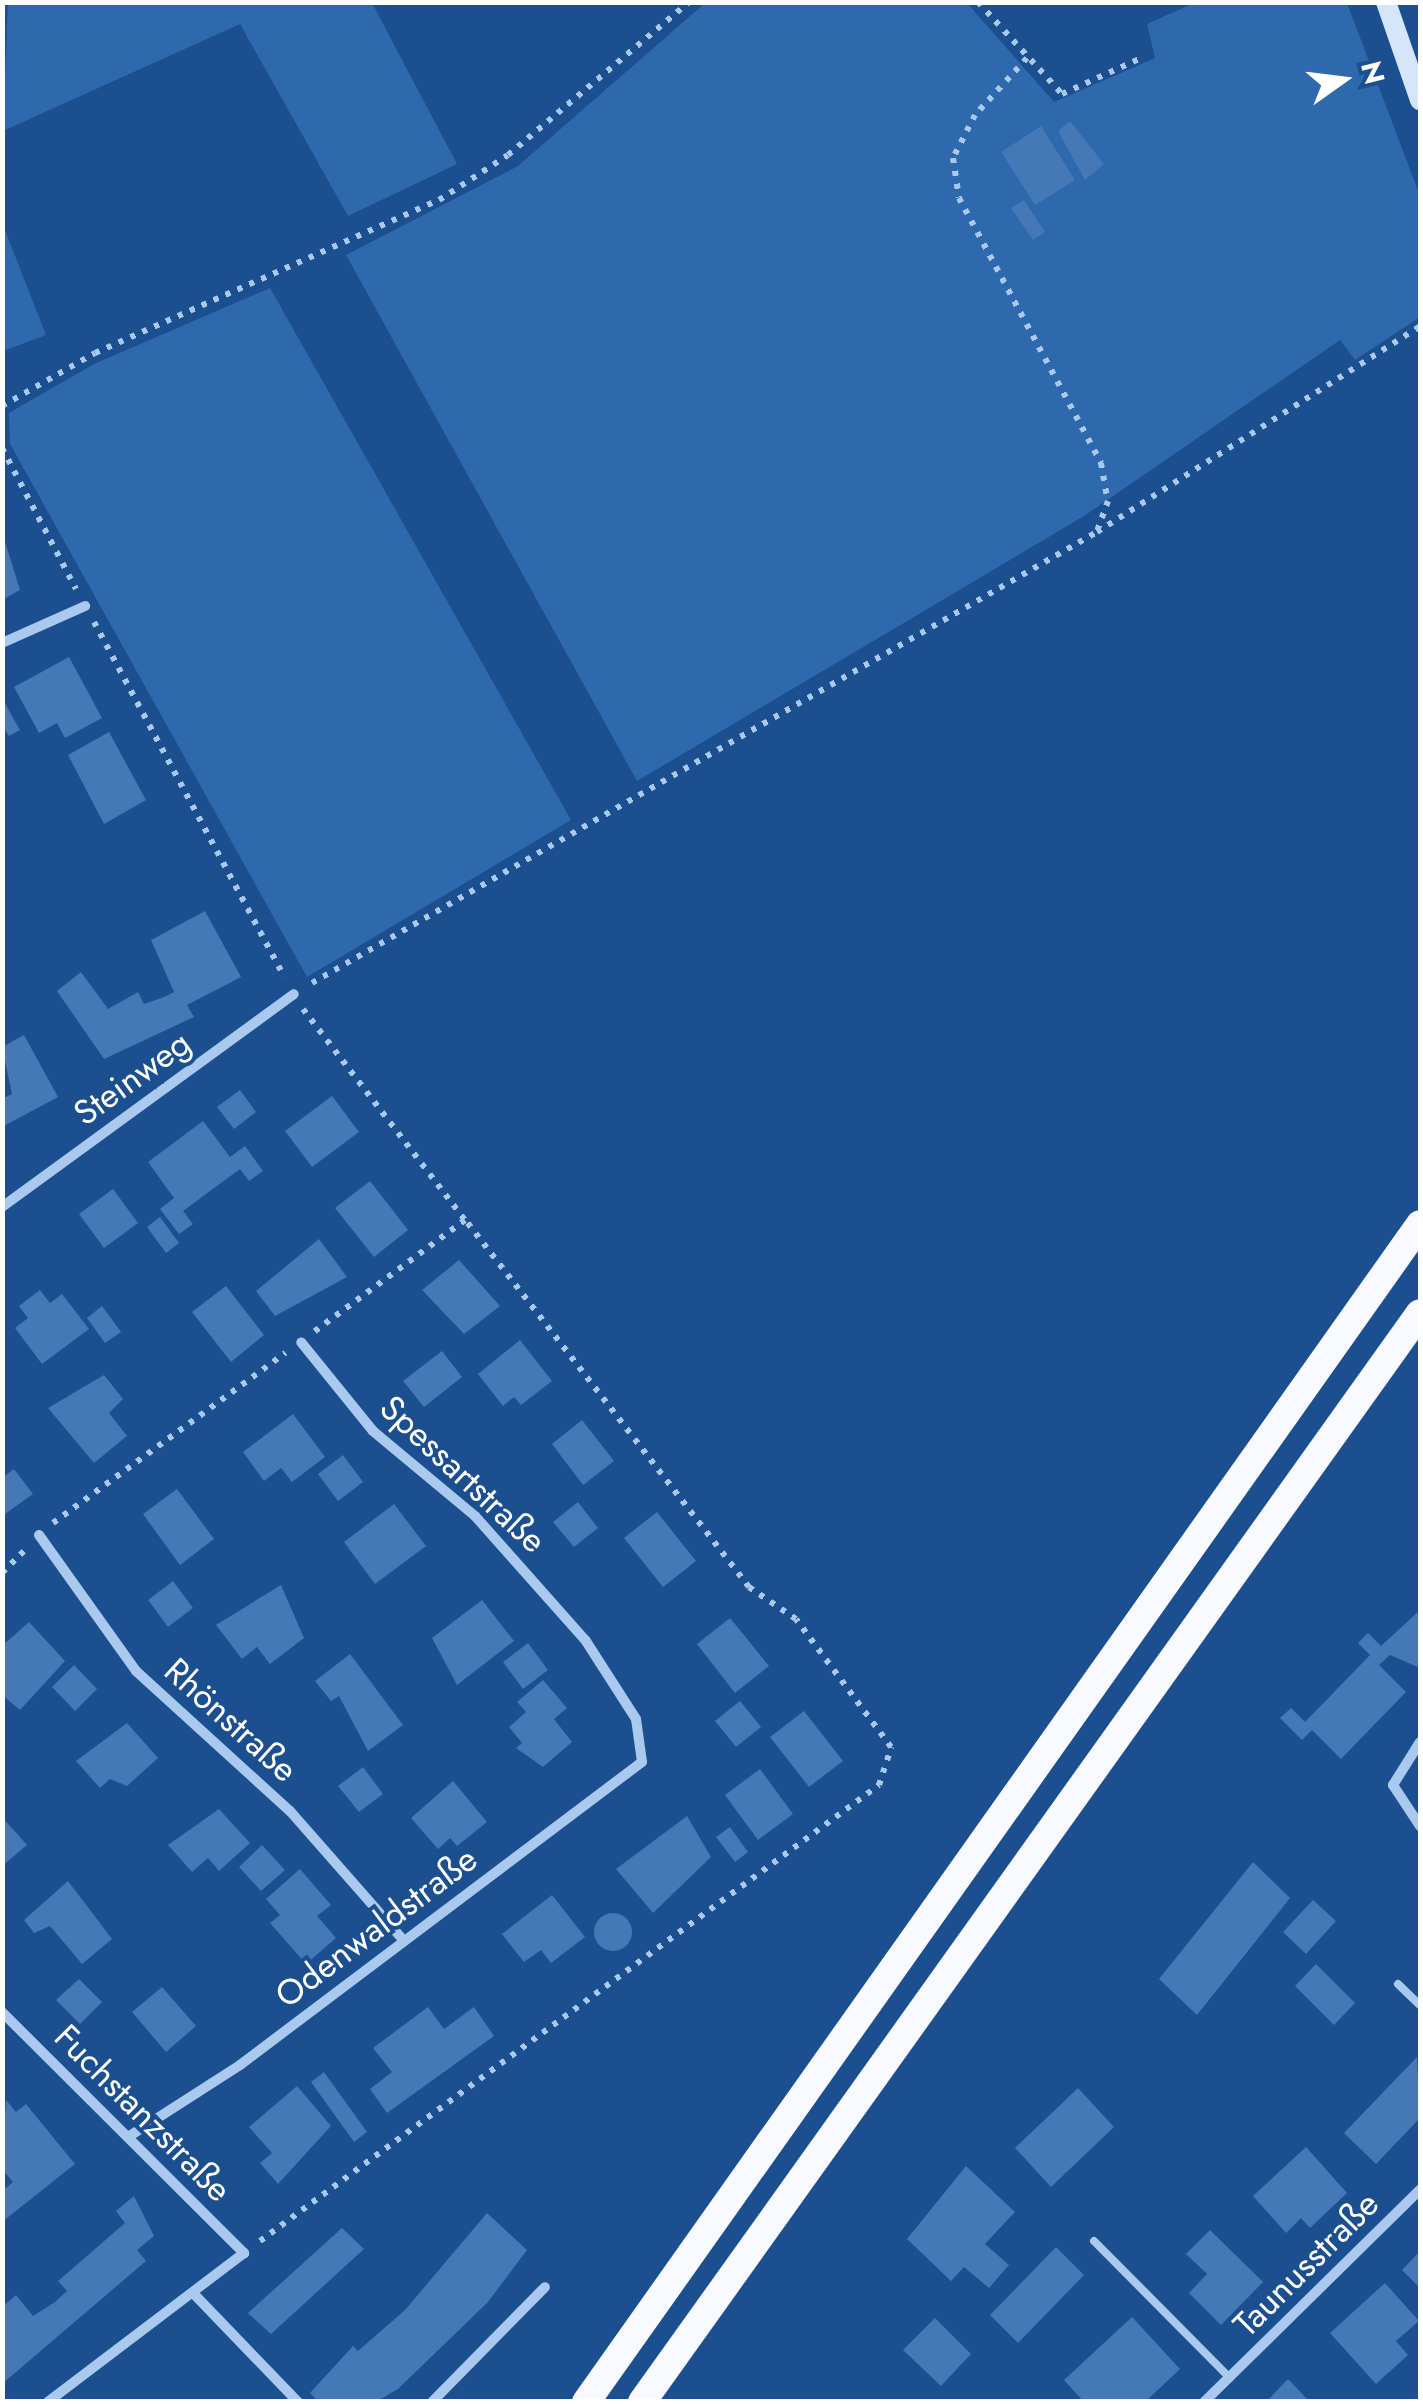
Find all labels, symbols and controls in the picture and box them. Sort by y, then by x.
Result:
north arrow [1293,30,1393,130]
text: N [1350,57,1395,88]
street label: Steinweg [65,1022,199,1134]
street label: Spessartstraße [371,1386,555,1562]
street label: Rhönstraße [156,1649,306,1791]
street label: Odenwaldstraße [267,1838,485,2016]
street label: Fuchstanzstraße [46,2016,240,2210]
street label: Taunusstraße [1225,2183,1387,2345]

